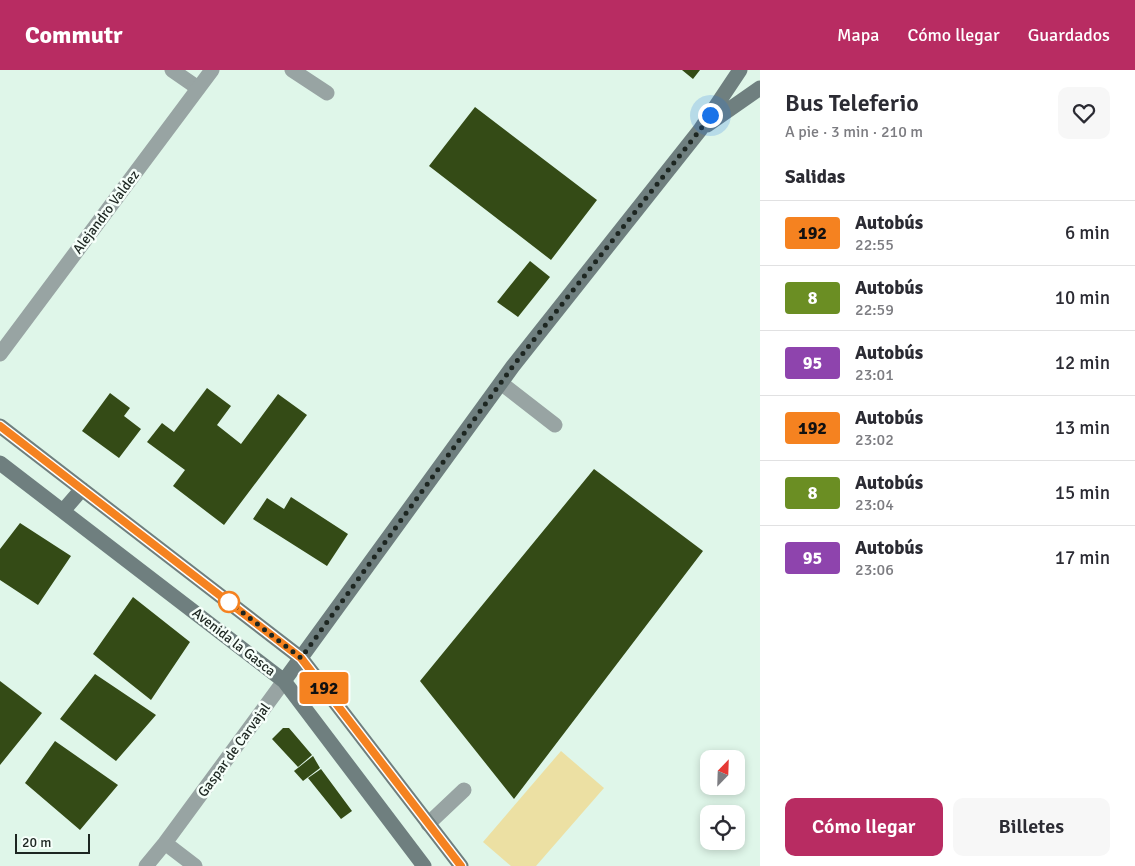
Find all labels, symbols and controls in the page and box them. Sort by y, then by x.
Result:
text: Commutr [25,20,123,50]
text: Mapa [837,24,879,46]
text: Cómo llegar [907,24,1000,46]
text: Guardados [1028,24,1110,46]
button: heart [1058,87,1110,139]
text: Bus Teleferio [785,88,919,118]
your location [698,103,723,128]
text: A pie · 3 min · 210 m [785,122,923,142]
text: Salidas [785,165,845,189]
street label: Alejandro Valdez [69,167,143,257]
text: Autobús [855,211,923,235]
text: 6 min [1065,221,1110,245]
text: 192 [798,222,827,244]
text: 22:55 [855,235,894,255]
text: Autobús [855,276,923,300]
text: 10 min [1055,286,1110,310]
text: 8 [808,287,817,309]
text: 22:59 [855,300,894,320]
text: Autobús [855,341,923,365]
text: 12 min [1055,351,1110,375]
text: 95 [803,352,822,374]
text: 23:01 [855,365,894,385]
text: Autobús [855,406,923,430]
text: 13 min [1055,416,1110,440]
text: 192 [798,417,827,439]
text: 23:02 [855,430,894,450]
text: Autobús [855,471,923,495]
text: 15 min [1055,481,1110,505]
text: 8 [808,482,817,504]
text: 23:04 [855,495,894,515]
text: Autobús [855,536,923,560]
text: 17 min [1055,546,1110,570]
text: 95 [803,547,822,569]
text: 23:06 [855,560,894,580]
unlabelled marker [218,591,240,613]
street label: Avenida la Gasca [189,604,279,680]
line badge: 192 [295,672,353,704]
text: 192 [309,677,339,699]
street label: Gaspar de Carvajal [194,700,274,800]
north arrow [700,750,745,795]
map controls [700,750,745,850]
button: Cómo llegar [785,798,943,856]
button: Billetes [953,798,1110,856]
button: locate [700,805,745,850]
scale bar [15,831,90,854]
text: 20 m [22,834,51,851]

